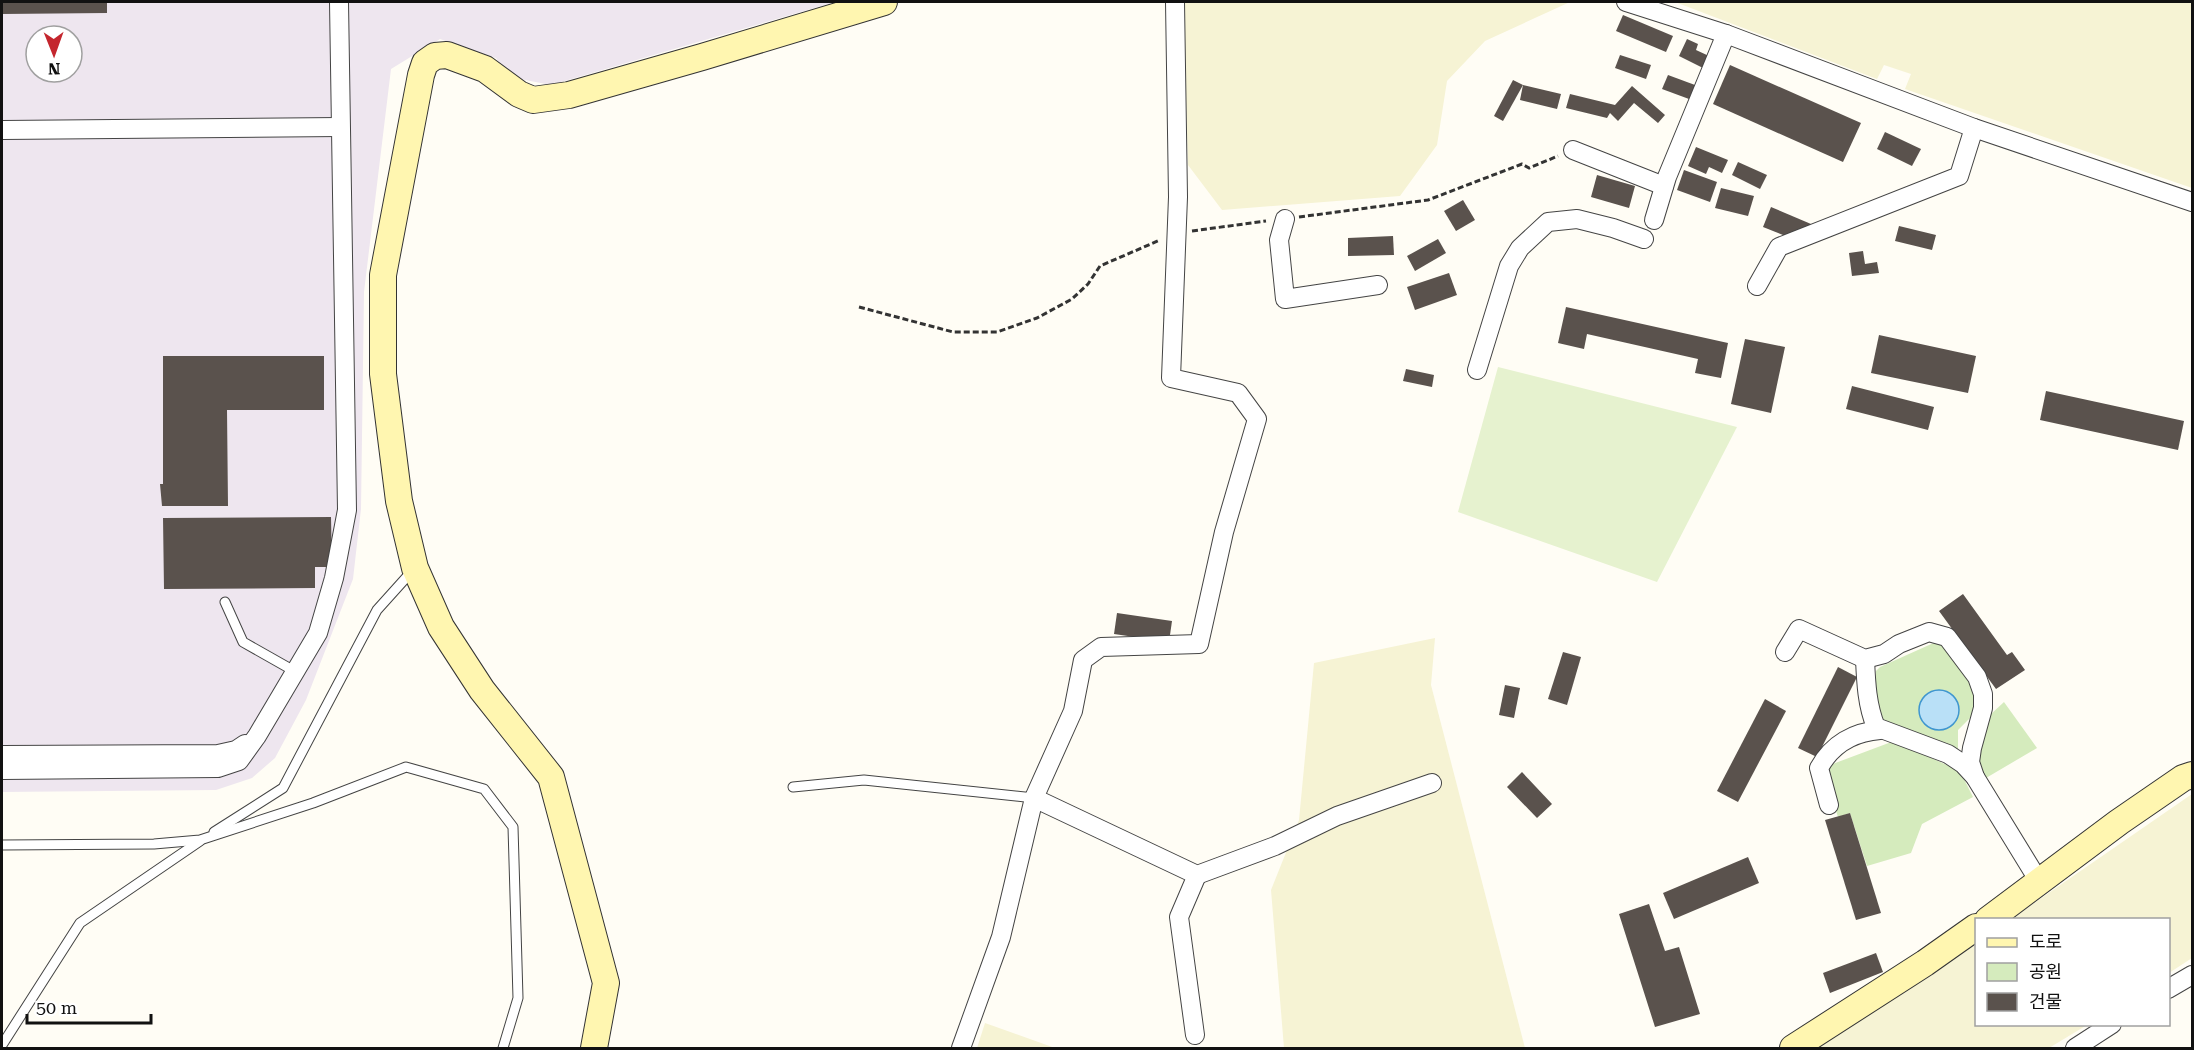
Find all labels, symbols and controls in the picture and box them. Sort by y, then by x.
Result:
north arrow [24,24,84,84]
text: N [48,59,61,78]
legend [1975,918,2170,1026]
text: 도로 [2029,931,2062,952]
text: 공원 [2029,961,2062,982]
scale bar [27,987,152,1025]
text: 건물 [2029,991,2062,1012]
text: 50 m [36,997,77,1018]

